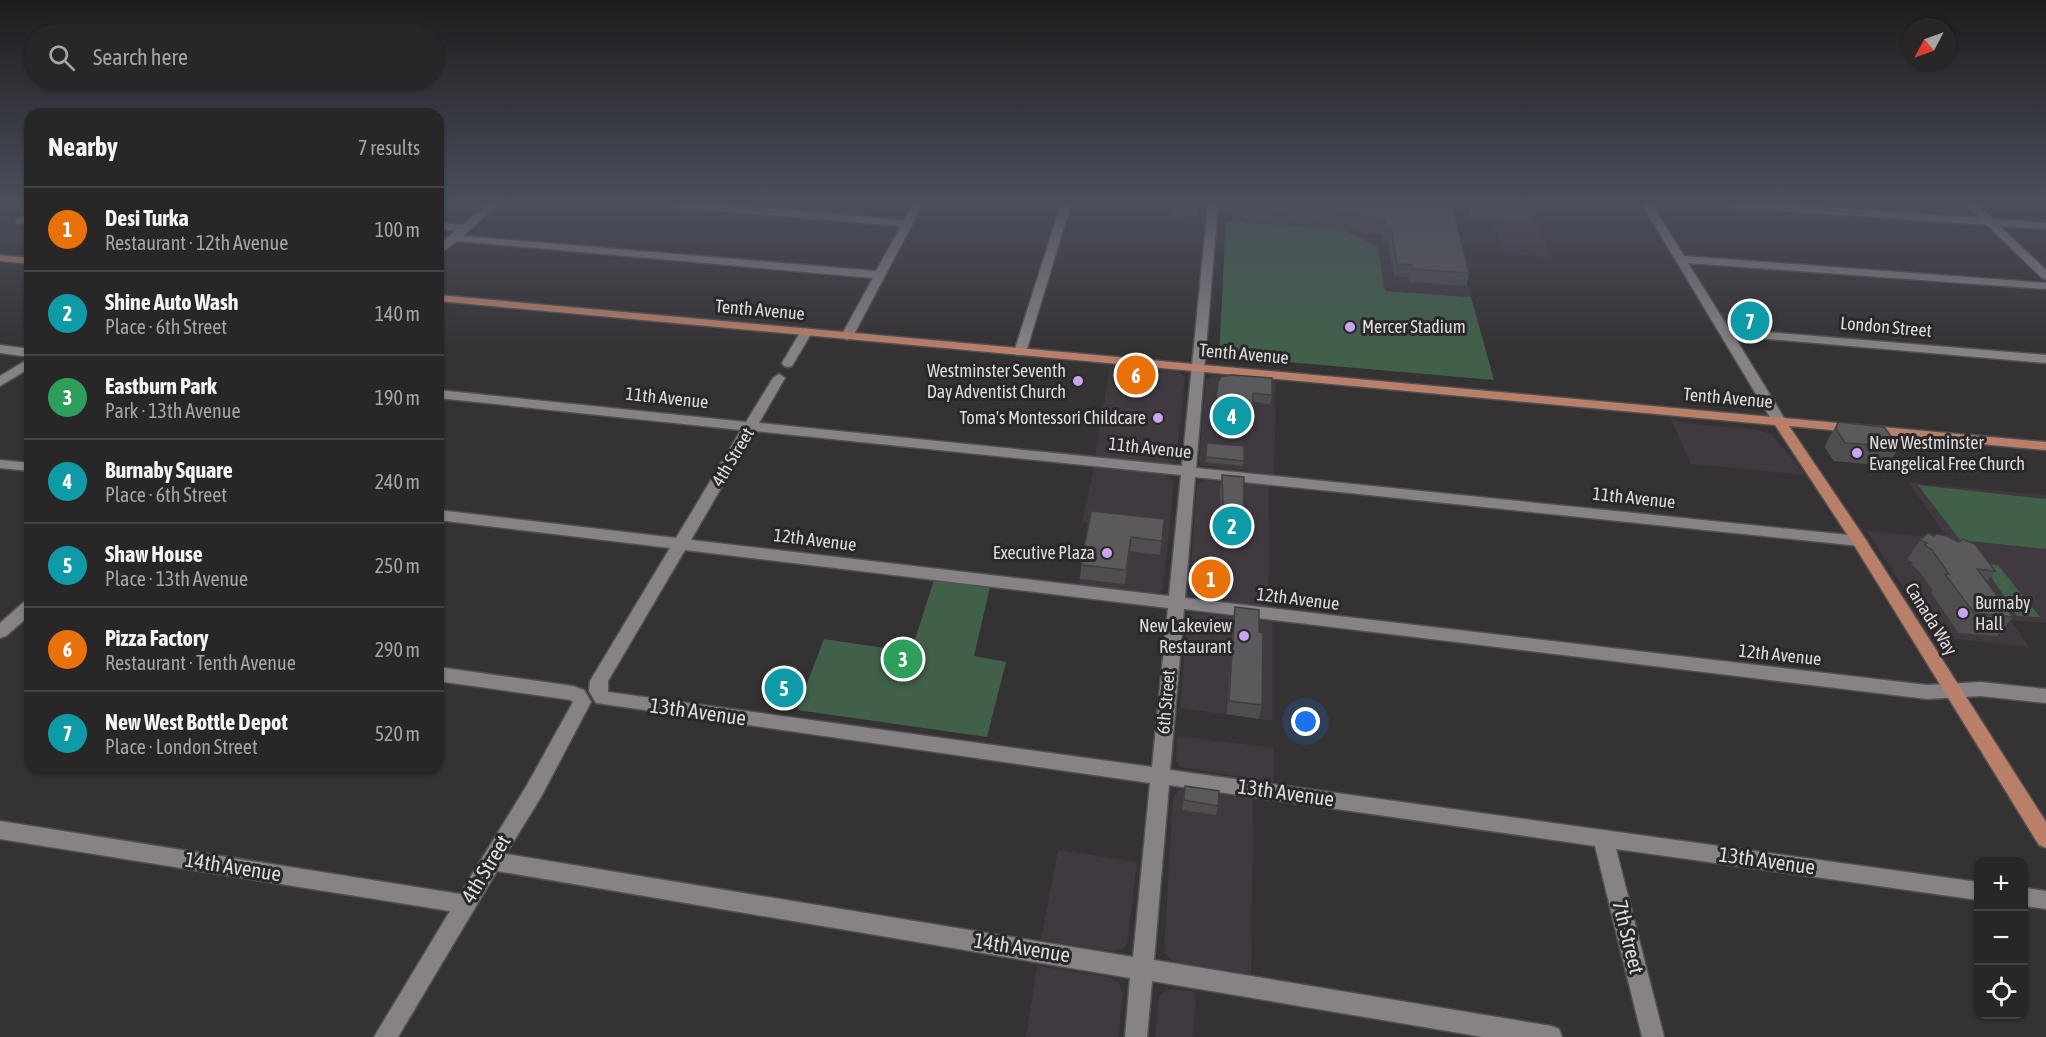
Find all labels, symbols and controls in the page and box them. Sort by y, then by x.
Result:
north arrow [1902,18,1956,72]
search box [24,24,444,90]
icon: search [45,41,78,74]
text: Search here [93,44,188,70]
text: Nearby [48,132,118,162]
text: 7 results [358,136,420,159]
text: Desi Turka [105,205,189,231]
text: 1 [63,218,72,241]
text: 100 m [375,218,420,241]
text: Restaurant · 12th Avenue [105,231,288,254]
text: Shine Auto Wash [105,289,238,315]
street label: Tenth Avenue [714,295,806,324]
pin: 7 [1730,298,1770,344]
text: 2 [63,302,72,325]
text: 140 m [375,302,420,325]
street label: London Street [1839,312,1933,341]
text: Place · 6th Street [105,315,227,338]
place label: Mercer Stadium [1362,316,1466,337]
marker: Mercer Stadium [1343,320,1357,334]
street label: Tenth Avenue [1198,339,1290,368]
pin: 6 [1116,352,1156,398]
place label: Westminster Seventh Day Adventist Church [927,360,1066,402]
text: Eastburn Park [105,373,217,399]
marker: Westminster Seventh Day Adventist Church [1071,374,1085,388]
street label: 11th Avenue [625,383,709,412]
street label: Tenth Avenue [1682,383,1774,412]
text: 3 [63,386,72,409]
text: 190 m [375,386,420,409]
pin: 4 [1212,394,1252,438]
text: Park · 13th Avenue [105,399,241,422]
place label: Toma's Montessori Childcare [960,407,1146,428]
marker: Toma's Montessori Childcare [1151,411,1165,425]
street label: 4th Street [707,424,758,490]
place label: New Westminster Evangelical Free Church [1869,432,2025,474]
street label: 11th Avenue [1108,433,1192,462]
marker: New Westminster Evangelical Free Church [1850,446,1864,460]
text: Burnaby Square [105,457,233,483]
text: 4 [63,470,72,493]
text: 240 m [375,470,420,493]
text: Place · 6th Street [105,483,227,506]
street label: 11th Avenue [1592,483,1676,512]
pin: 2 [1212,504,1252,548]
street label: 12th Avenue [773,524,858,555]
text: Shaw House [105,541,203,567]
place label: Executive Plaza [993,542,1095,563]
marker: Executive Plaza [1100,546,1114,560]
text: 5 [63,554,72,577]
text: 250 m [375,554,420,577]
pin: 1 [1192,556,1230,602]
text: Place · 13th Avenue [105,567,248,590]
street label: Canada Way [1901,579,1962,659]
street label: 12th Avenue [1256,583,1341,614]
place label: Burnaby Hall [1975,592,2030,634]
marker: Burnaby Hall [1956,606,1970,620]
place label: New Lakeview Restaurant [1139,615,1232,657]
text: Pizza Factory [105,625,209,651]
marker: New Lakeview Restaurant [1237,629,1251,643]
pin: 3 [884,636,922,682]
text: 6 [63,638,72,661]
text: 290 m [375,638,420,661]
street label: 12th Avenue [1738,640,1822,669]
text: Restaurant · Tenth Avenue [105,651,296,674]
pin: 5 [764,666,804,710]
street label: 6th Street [1152,669,1179,735]
street label: 13th Avenue [648,692,748,730]
your location [1291,707,1320,736]
text: New West Bottle Depot [105,709,288,735]
text: 7 [63,722,72,745]
text: 520 m [375,722,420,745]
text: Place · London Street [105,735,258,758]
street label: 13th Avenue [1236,773,1336,811]
street label: 4th Street [456,830,515,907]
street label: 13th Avenue [1717,841,1817,879]
street label: 14th Avenue [183,847,283,885]
map controls [1974,857,2028,1019]
button: + [1974,857,2028,911]
street label: 7th Street [1608,897,1650,976]
button: − [1974,911,2028,965]
street label: 14th Avenue [972,928,1072,966]
button: locate [1974,965,2028,1019]

